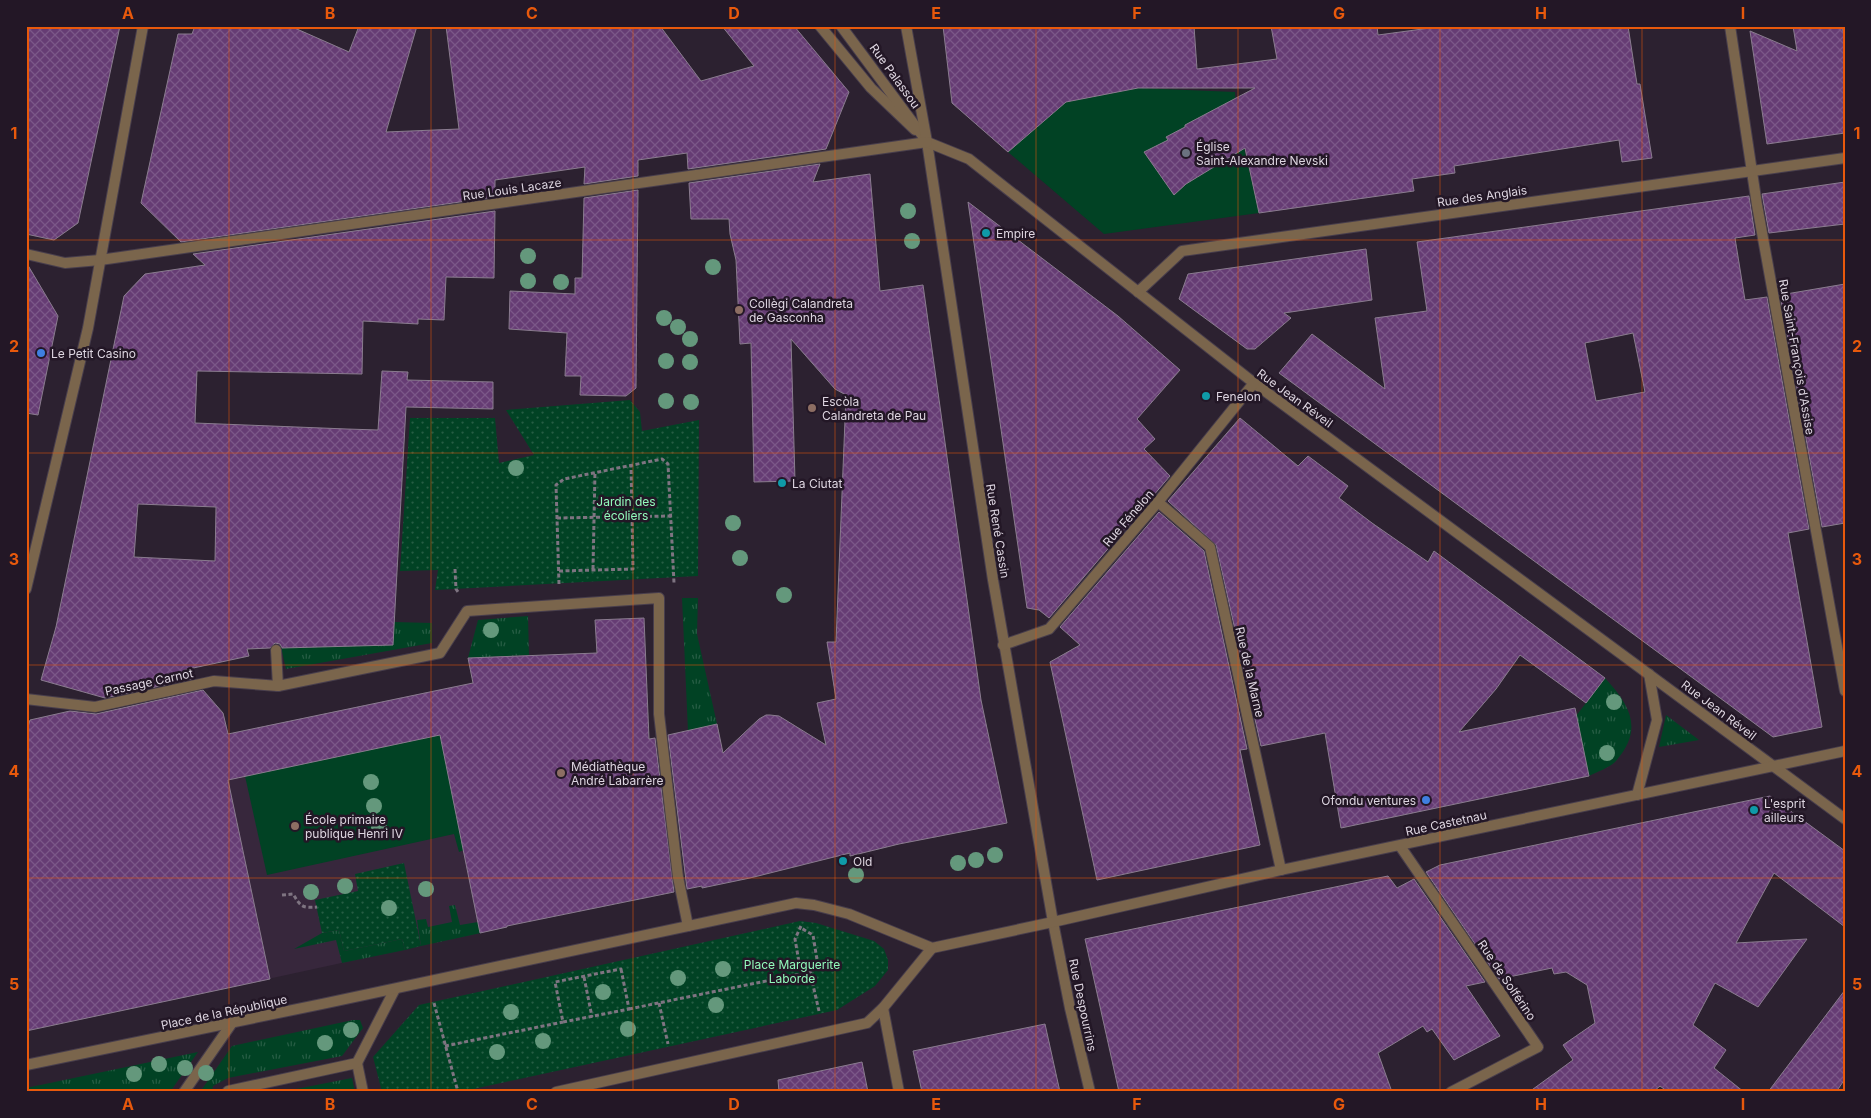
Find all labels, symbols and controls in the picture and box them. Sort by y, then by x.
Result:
text: A [122,3,134,23]
text: B [325,3,335,23]
text: C [526,3,538,23]
text: D [728,3,740,23]
text: E [931,3,941,23]
text: F [1132,3,1142,23]
text: G [1333,3,1345,23]
text: H [1535,3,1547,23]
text: I [1741,3,1745,23]
street label: Rue Palassou [867,41,923,111]
text: 1 [11,123,17,143]
text: 1 [1854,123,1860,143]
place label: Église Saint-Alexandre Nevski [1196,139,1328,168]
marker: Église Saint-Alexandre Nevski [1180,147,1192,159]
street label: Rue Louis Lacaze [462,175,562,203]
street label: Rue des Anglais [1436,182,1528,210]
place label: Empire [996,226,1035,241]
marker: Empire [980,227,992,239]
street label: Rue Saint-François d'Assise [1776,278,1818,436]
place label: Collègi Calandreta de Gasconha [749,296,853,325]
marker: Collègi Calandreta de Gasconha [733,304,745,316]
text: 2 [9,336,19,356]
text: 2 [1852,336,1862,356]
place label: Le Petit Casino [51,346,136,361]
marker: Le Petit Casino [35,347,47,359]
street label: Rue Jean Réveil [1254,365,1336,431]
place label: Fenelon [1216,389,1261,404]
marker: Fenelon [1200,390,1212,402]
place label: Escòla Calandreta de Pau [822,394,926,423]
marker: Escòla Calandreta de Pau [806,402,818,414]
place label: La Ciutat [792,476,842,491]
marker: La Ciutat [776,477,788,489]
street label: Rue René Cassin [983,483,1013,579]
street label: Rue Fénelon [1099,487,1157,549]
park label: Jardin des écoliers [596,494,656,523]
text: 3 [9,549,19,569]
text: 3 [1852,549,1862,569]
street label: Rue de la Marne [1232,625,1268,719]
street label: Passage Carnot [103,665,195,699]
street label: Rue Jean Réveil [1679,677,1759,743]
place label: Médiathèque André Labarrère [571,759,663,788]
text: 4 [9,761,20,781]
text: 4 [1852,761,1863,781]
marker: Médiathèque André Labarrère [555,767,567,779]
place label: Ofondu ventures [1321,793,1416,808]
marker: Ofondu ventures [1420,794,1432,806]
place label: L'esprit ailleurs [1764,796,1805,825]
marker: L'esprit ailleurs [1748,804,1760,816]
street label: Rue Castetnau [1404,807,1488,839]
place label: École primaire publique Henri IV [305,812,403,841]
marker: École primaire publique Henri IV [289,820,301,832]
place label: Old [853,854,872,869]
marker: Old [837,855,849,867]
street label: Rue de Solférino [1475,937,1539,1023]
park label: Place Marguerite Laborde [744,957,840,986]
street label: Rue Despourrins [1066,957,1100,1053]
text: 5 [9,974,19,994]
text: 5 [1852,974,1862,994]
street label: Place de la République [159,991,289,1033]
text: A [122,1094,134,1114]
text: B [325,1094,335,1114]
text: C [526,1094,538,1114]
text: D [728,1094,740,1114]
text: E [931,1094,941,1114]
text: F [1132,1094,1142,1114]
text: G [1333,1094,1345,1114]
text: H [1535,1094,1547,1114]
text: I [1741,1094,1745,1114]

